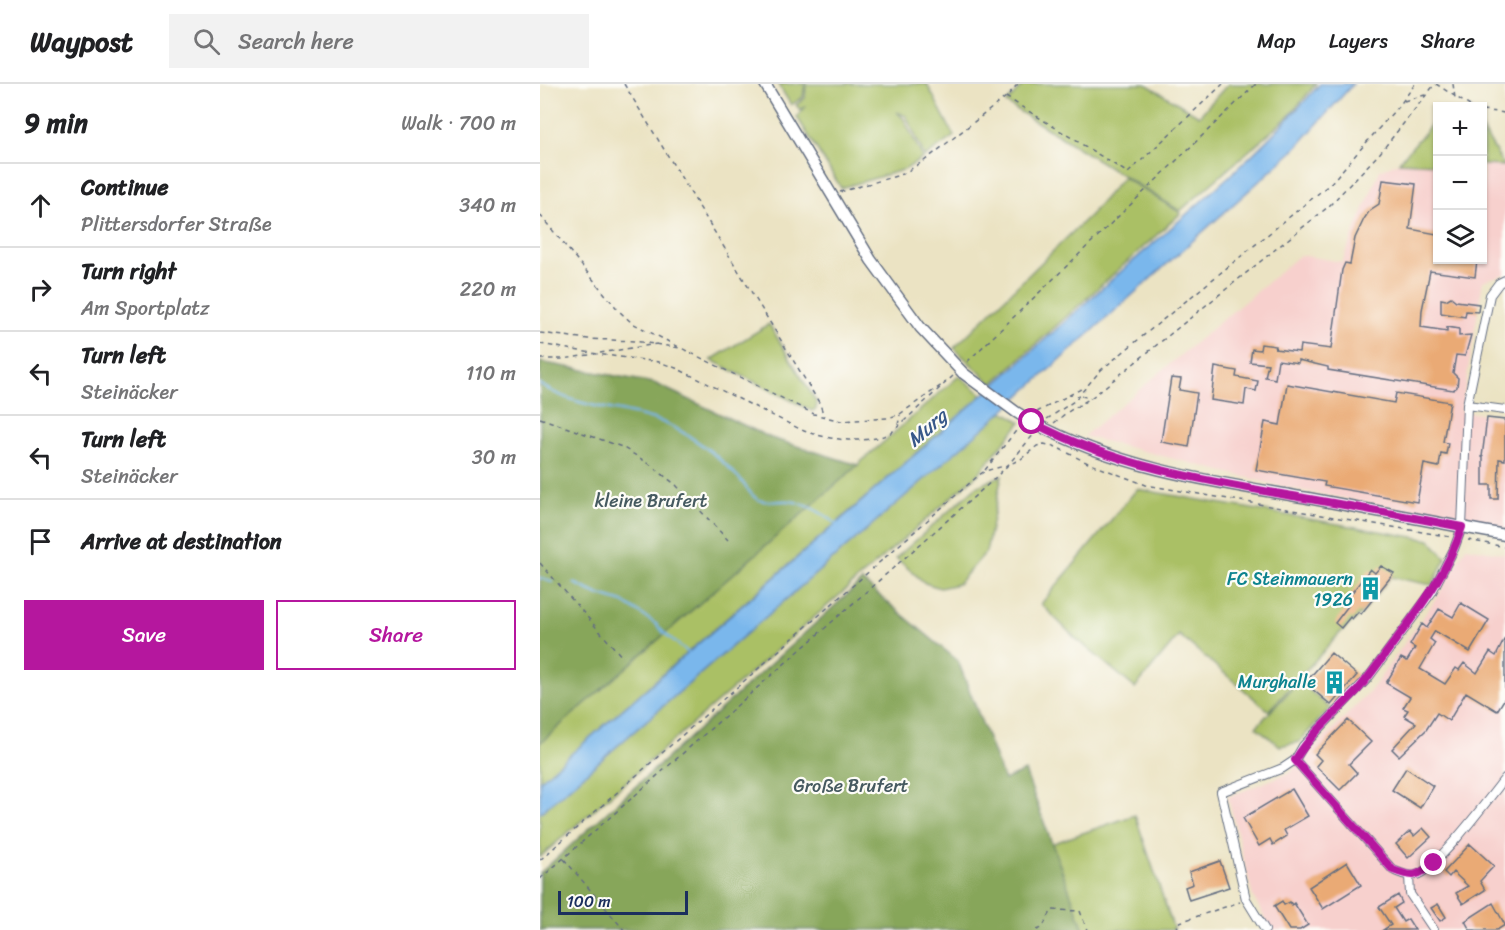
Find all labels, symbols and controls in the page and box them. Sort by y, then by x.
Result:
search box [169,14,589,68]
text: Waypost [30,17,133,66]
text: Search here [238,22,354,61]
text: Map [1257,22,1296,60]
text: Layers [1329,22,1388,60]
text: Share [1421,22,1475,60]
icon: search [190,25,223,58]
text: 9 min [24,100,88,146]
map controls [1433,102,1487,264]
button: + [1433,102,1487,156]
text: Walk · 700 m [401,106,516,141]
button: − [1433,156,1487,210]
text: Continue [81,168,169,207]
text: 340 m [459,188,516,223]
icon: ahead [24,189,57,222]
text: Plittersdorfer Straße [81,207,272,242]
button: layers [1433,210,1487,264]
text: Turn right [81,252,176,291]
text: 220 m [460,272,516,307]
icon: right [24,273,57,306]
text: Am Sportplatz [81,291,209,326]
text: Turn left [81,336,166,375]
text: 110 m [466,356,516,391]
icon: left [24,357,57,390]
text: Steinäcker [81,375,177,410]
water label: Murg [898,399,957,456]
route start [1018,408,1044,434]
text: Turn left [81,420,166,459]
text: 30 m [472,440,516,475]
icon: left [24,441,57,474]
text: Steinäcker [81,459,177,494]
park label: kleine Brufert [595,485,708,517]
text: Arrive at destination [81,522,282,561]
icon: arrive [24,525,57,558]
place label: FC Steinmauern 1926 [1227,563,1353,616]
building icon: FC Steinmauern 1926 [1358,576,1384,602]
button: Save [24,600,264,670]
button: Share [276,600,516,670]
place label: Murghalle [1238,666,1316,698]
building icon: Murghalle [1321,669,1347,695]
park label: Große Brufert [794,770,909,802]
route end [1420,849,1446,875]
text: 100 m [567,887,611,916]
scale bar [558,888,688,916]

